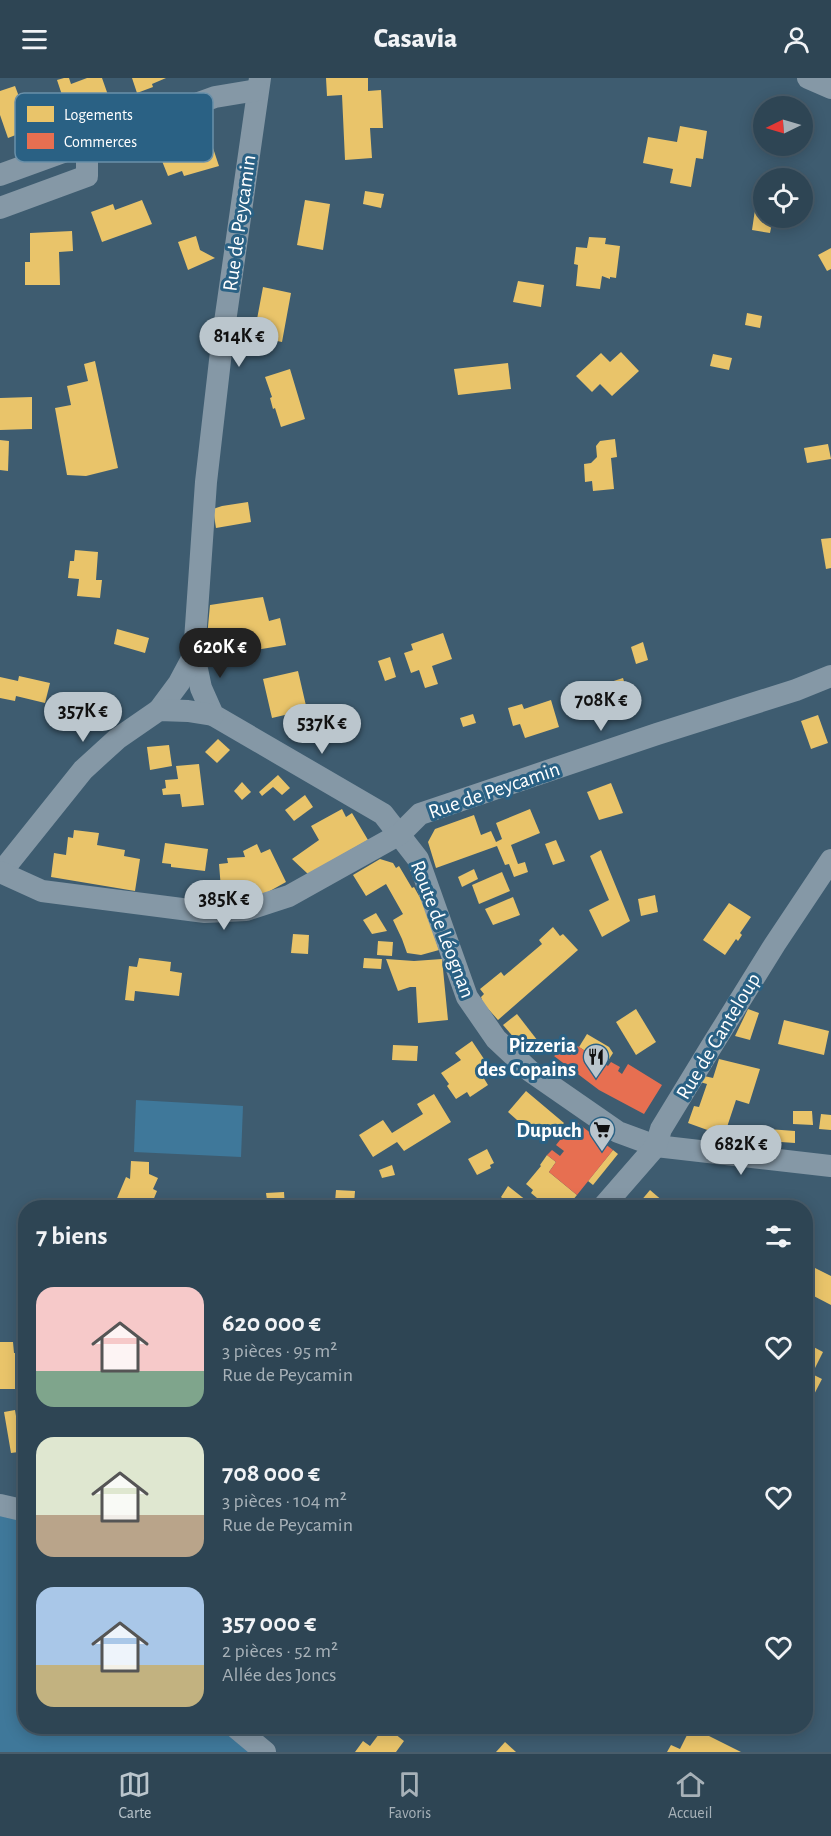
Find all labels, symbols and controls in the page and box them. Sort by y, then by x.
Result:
icon: menu [18,23,51,56]
icon: person [780,23,813,56]
text: Casavia [374,25,457,52]
legend [15,93,213,162]
north arrow [753,96,813,156]
map controls [753,96,813,228]
text: Logements [64,107,133,123]
text: Commerces [64,134,137,150]
street label: Rue de Peycamin [220,153,259,293]
button: locate [753,168,813,228]
pin: 814K € [190,317,288,368]
text: 814K € [213,326,265,346]
pin: 620K € [171,628,269,679]
text: 620K € [193,637,247,657]
pin: 708K € [552,681,650,732]
text: 708K € [575,690,627,710]
pin: 357K € [34,692,132,743]
text: 357K € [58,701,108,721]
pin: 537K € [273,704,371,755]
text: 537K € [297,713,347,733]
street label: Rue de Peycamin [426,758,563,823]
street label: Route de Léognan [407,858,478,1001]
pin: 385K € [175,880,273,931]
text: 385K € [198,889,250,909]
street label: Rue de Canteloup [673,969,764,1103]
place label: Pizzeria des Copains [477,1035,576,1080]
restaurant icon: Pizzeria des Copains [581,1042,611,1080]
supermarket icon: Dupuch [587,1115,617,1153]
place label: Dupuch [516,1120,582,1141]
pin: 682K € [692,1125,790,1176]
text: 682K € [715,1134,767,1154]
icon: filters [762,1220,795,1253]
text: 7 biens [36,1223,108,1249]
text: 620 000 € [222,1310,321,1336]
icon: home [84,1311,156,1383]
icon: heart [762,1331,795,1364]
text: 3 pièces · 95 m² [222,1341,337,1361]
text: Rue de Peycamin [222,1365,353,1385]
text: 708 000 € [222,1460,320,1486]
icon: home [84,1461,156,1533]
icon: heart [762,1481,795,1514]
text: 3 pièces · 104 m² [222,1491,347,1511]
text: Rue de Peycamin [222,1515,353,1535]
text: 357 000 € [222,1610,316,1636]
icon: home [84,1611,156,1683]
icon: heart [762,1631,795,1664]
text: 2 pièces · 52 m² [222,1641,338,1661]
text: Allée des Joncs [222,1665,336,1685]
tab: Carte [118,1768,151,1823]
tab: Favoris [388,1768,431,1823]
tab: Accueil [668,1768,713,1823]

